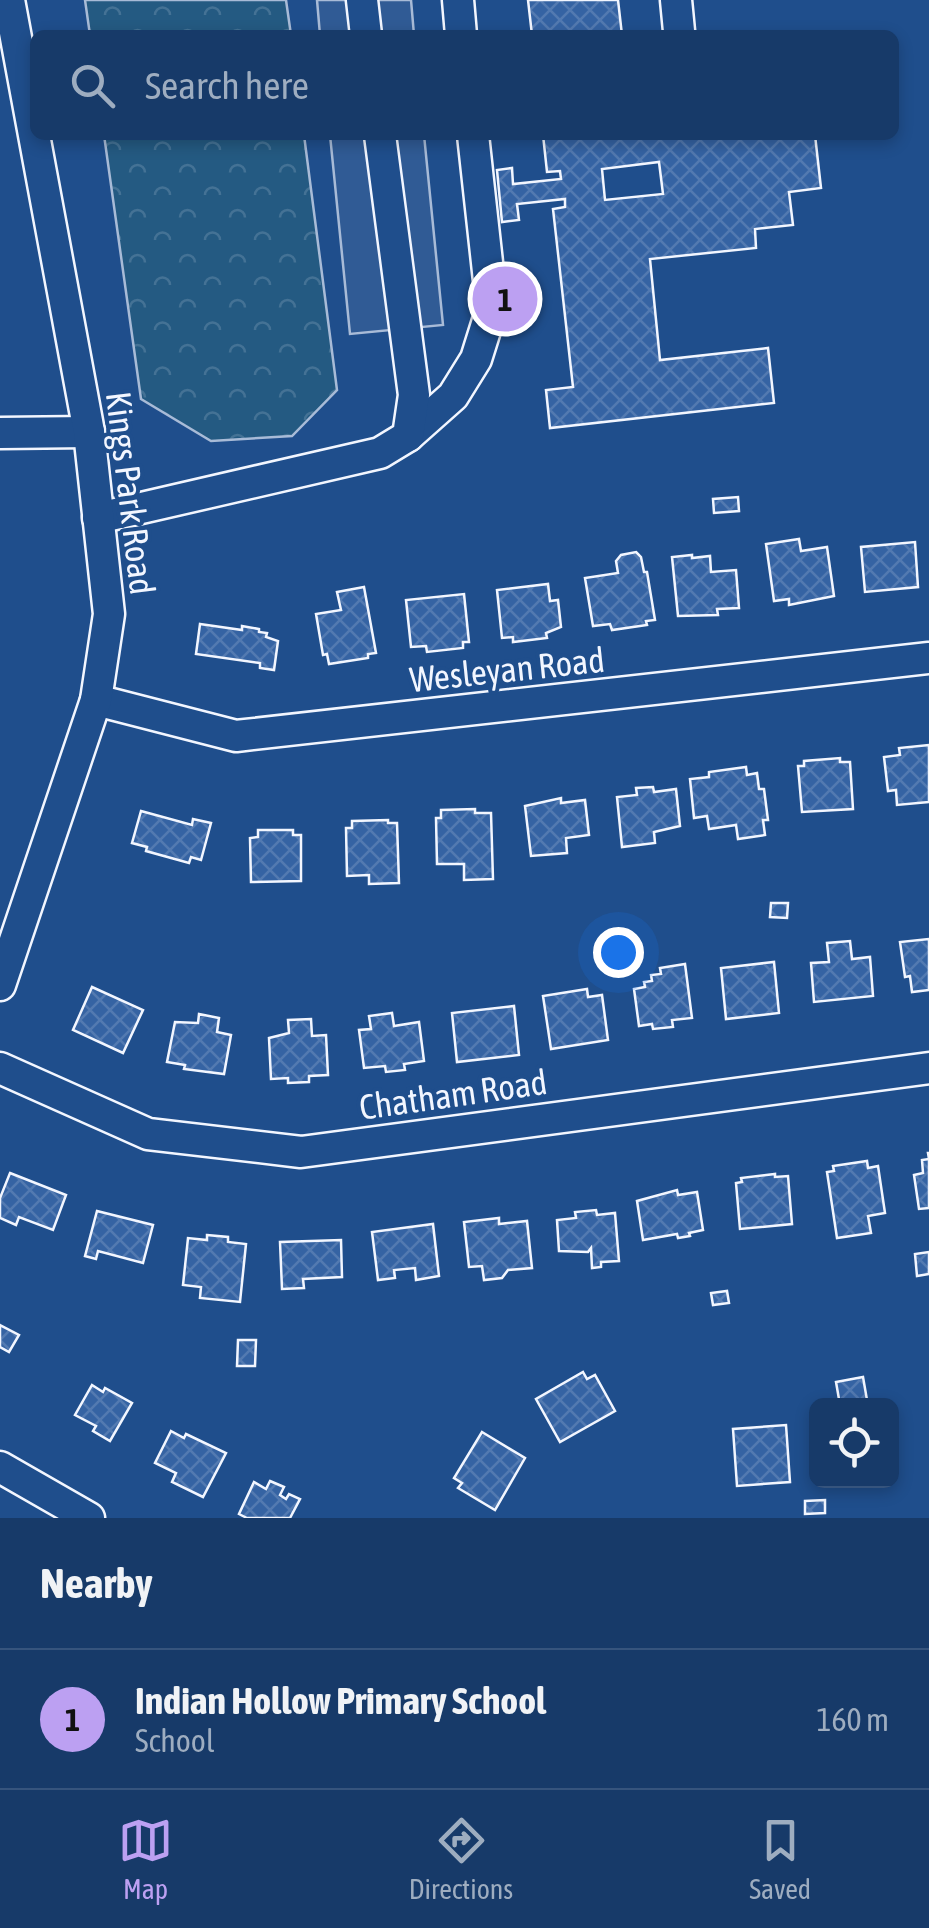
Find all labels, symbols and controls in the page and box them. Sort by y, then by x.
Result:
search box [30,30,899,140]
icon: search [65,58,120,113]
text: Search here [145,64,309,107]
pin: 1 [472,262,538,336]
street label: Kings Park Road [99,389,163,597]
street label: Wesleyan Road [407,639,607,699]
your location [593,927,644,978]
street label: Chatham Road [357,1061,549,1127]
map controls [809,1398,899,1488]
button: locate [809,1398,899,1488]
text: Nearby [40,1559,153,1607]
text: Indian Hollow Primary School [135,1679,546,1722]
text: 1 [65,1701,80,1738]
text: 160 m [816,1701,889,1738]
text: School [135,1722,214,1759]
tab: Map [118,1813,173,1905]
tab: Directions [409,1813,513,1905]
tab: Saved [749,1813,811,1905]

